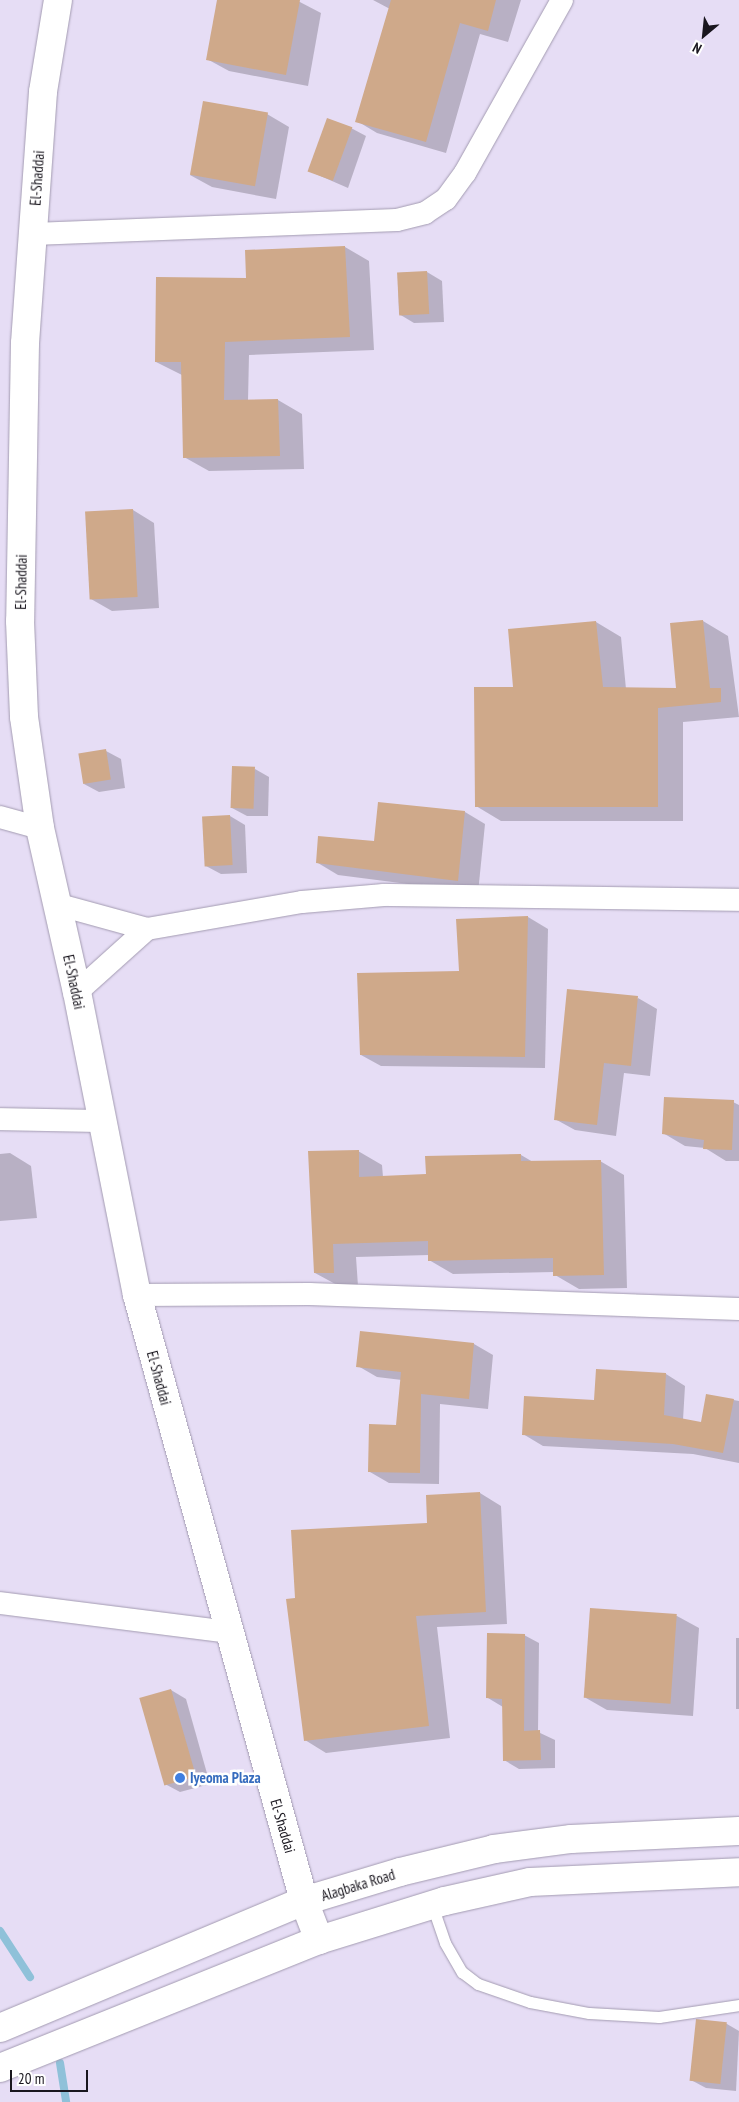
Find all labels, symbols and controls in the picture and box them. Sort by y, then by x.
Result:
north arrow [679,10,729,60]
text: N [689,39,705,58]
street label: El-Shaddai [26,150,48,206]
street label: El-Shaddai [12,554,30,610]
street label: El-Shaddai [59,953,89,1011]
street label: El-Shaddai [143,1349,175,1407]
place label: Iyeoma Plaza [190,1769,261,1787]
marker: Iyeoma Plaza [174,1772,186,1784]
street label: El-Shaddai [267,1797,299,1855]
street label: Alagbaka Road [319,1865,397,1905]
scale bar [12,2060,90,2092]
text: 20 m [18,2069,44,2088]

